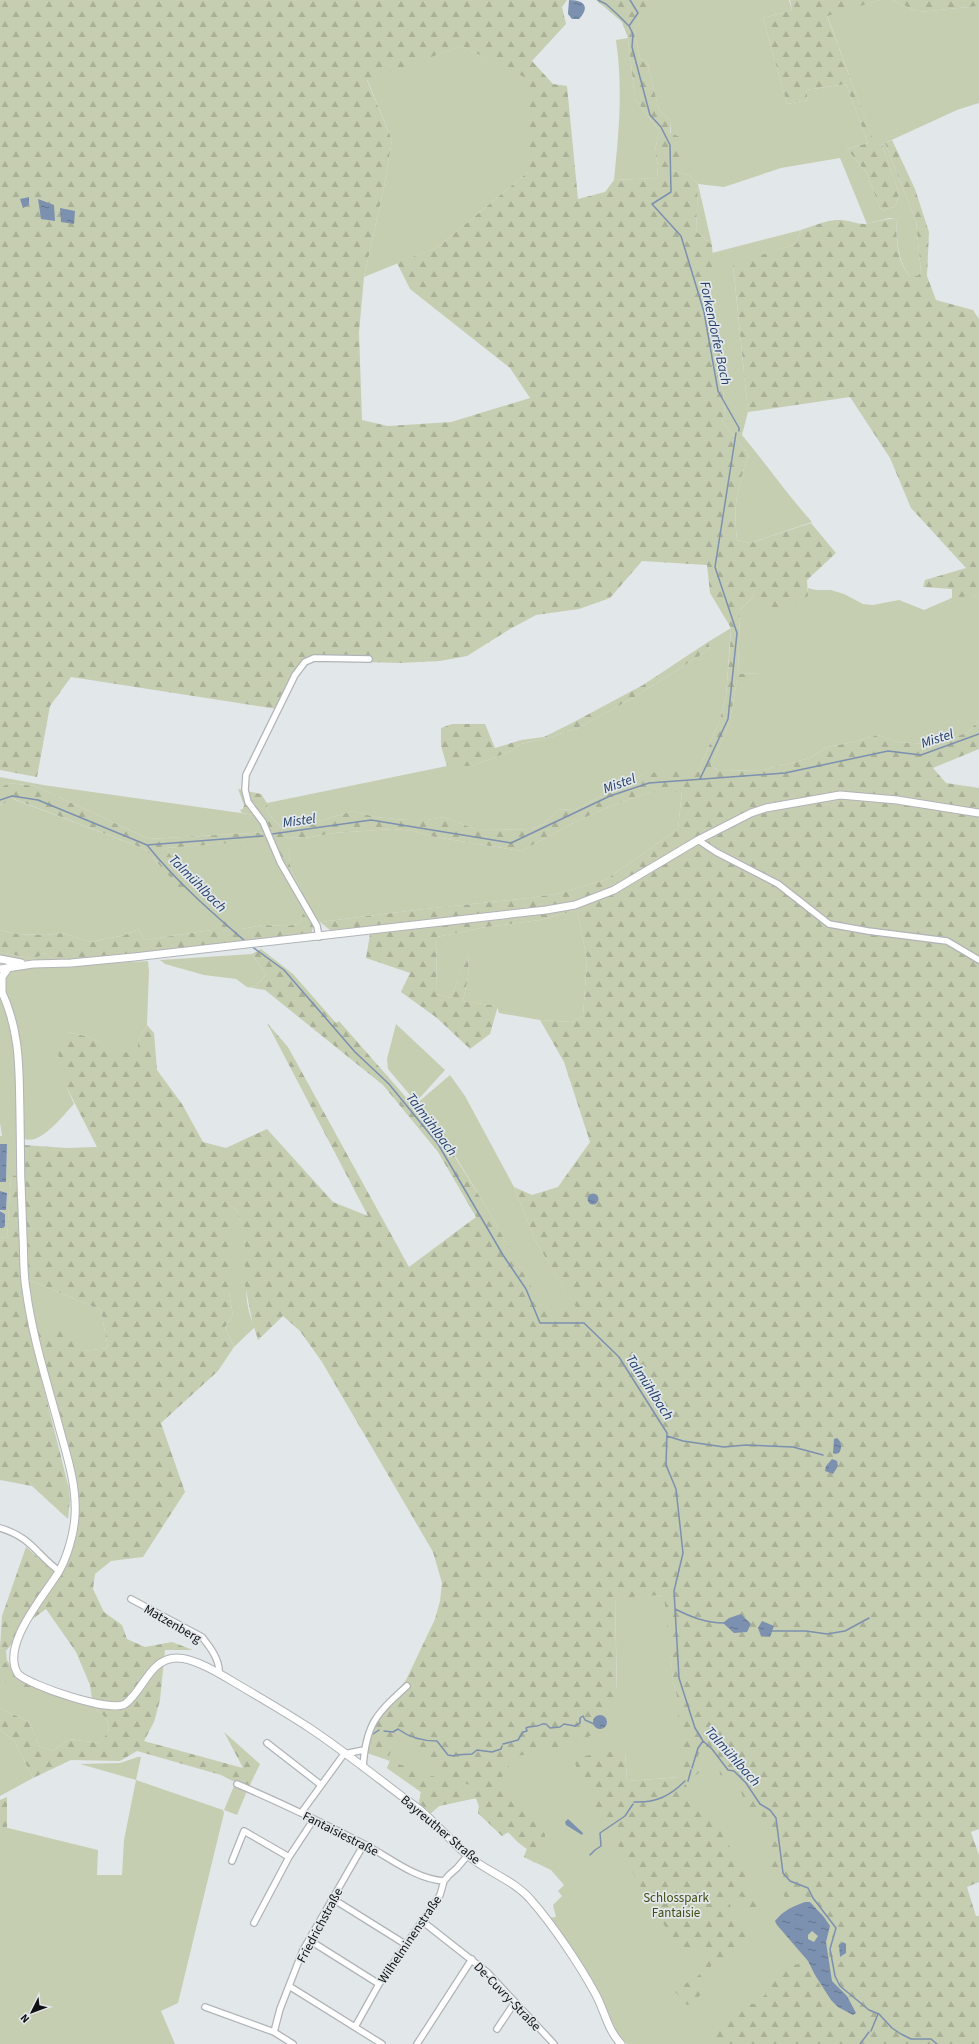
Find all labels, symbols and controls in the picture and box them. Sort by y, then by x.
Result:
water label: Forkendorfer Bach [694,280,736,387]
water label: Mistel [918,724,957,754]
water label: Mistel [600,769,639,799]
water label: Mistel [281,809,318,833]
water label: Talmühlbach [164,850,231,917]
water label: Talmühlbach [401,1089,462,1160]
water label: Talmühlbach [620,1351,678,1424]
street label: Matzenberg [140,1600,205,1648]
water label: Talmühlbach [700,1722,765,1791]
street label: Bayreuther Straße [397,1791,484,1868]
street label: Fantaisiestraße [300,1807,382,1861]
street label: Friedrichstraße [293,1885,347,1966]
park label: Schlosspark Fantaisie [643,1889,709,1922]
street label: Wilhelminenstraße [374,1892,446,1987]
street label: De-Cuvry-Straße [470,1958,545,2035]
north arrow [12,1992,52,2032]
text: N [17,2011,33,2026]

